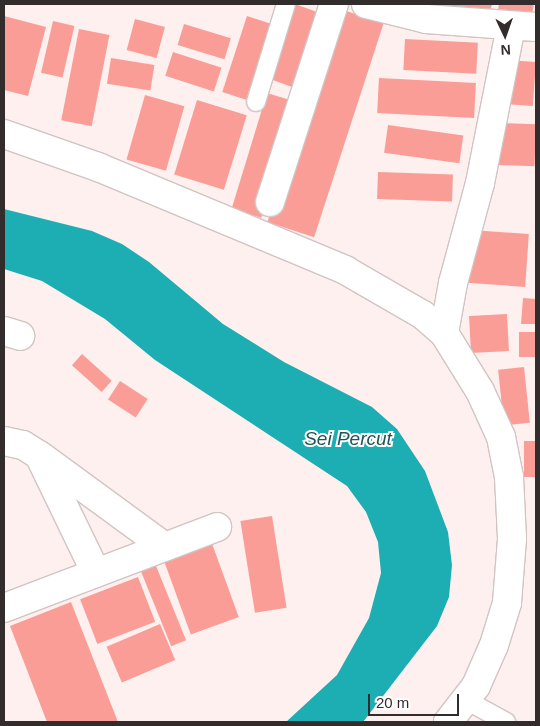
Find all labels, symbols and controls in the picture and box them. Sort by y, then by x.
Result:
north arrow [480,10,530,60]
text: N [500,42,511,58]
water label: Sei Percut [304,428,392,450]
scale bar [370,684,461,716]
text: 20 m [376,694,409,711]

